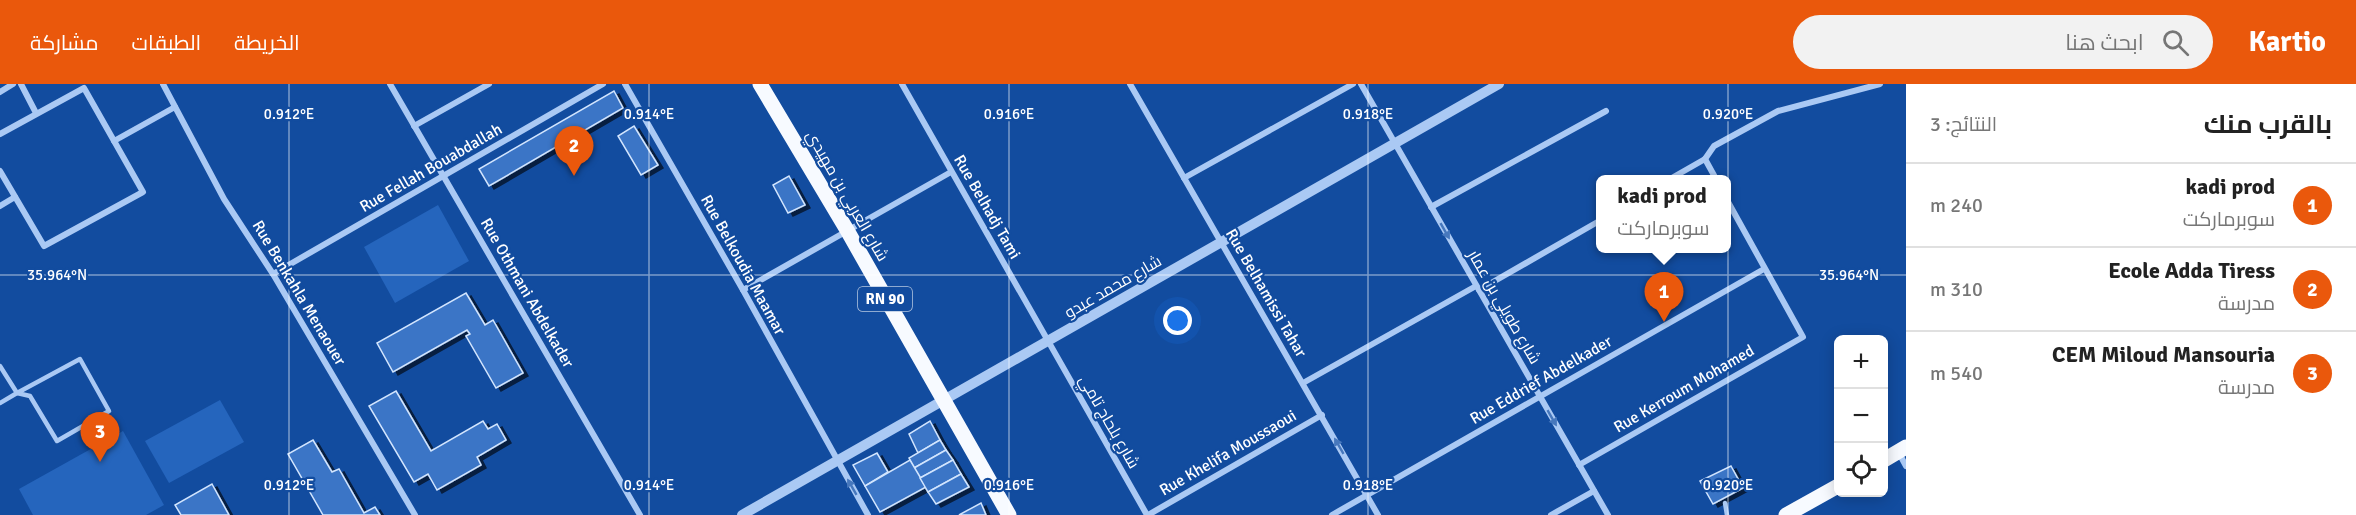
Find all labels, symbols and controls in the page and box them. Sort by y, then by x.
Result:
search box [1793,15,2213,69]
text: Kartio [2249,25,2326,59]
icon: search [2159,26,2192,59]
text: ابحث هنا [2065,29,2144,56]
text: مشاركة [30,30,99,56]
text: الطبقات [132,30,201,56]
text: الخريطة [234,30,300,56]
text: 0.912°E [264,105,314,123]
text: 0.914°E [624,105,674,123]
text: 0.916°E [984,105,1034,123]
text: 0.918°E [1343,105,1393,123]
text: 0.920°E [1703,105,1753,123]
text: بالقرب منك [2204,109,2332,141]
text: النتائج: 3 [1930,112,1997,137]
street label: Rue Fellah Bouabdallah [356,119,506,217]
pin: 2 [554,126,594,176]
street label: شارع العربي بن مهيدي [799,127,893,266]
street label: Rue Belhadj Tami [949,151,1025,263]
text: kadi prod [2185,173,2275,200]
popup [1596,175,1731,253]
text: kadi prod [1617,182,1707,209]
street label: Rue Belkoudia Maamar [696,192,790,339]
text: 240 m [1930,193,1983,218]
text: 1 [2307,193,2318,218]
text: سوبرماركت [2183,207,2275,232]
street label: Rue Othmani Abdelkader [476,215,578,372]
text: سوبرماركت [1617,216,1710,241]
street label: Rue Benkahla Menaouer [248,217,350,369]
one-way arrow [1440,223,1450,240]
street label: Rue Belhamissi Tahar [1221,225,1311,361]
street label: شارع طويلي بن عمار [1460,246,1545,369]
street label: شارع محمد عبدو [1061,251,1166,324]
text: Ecole Adda Tiress [2108,257,2275,284]
text: 35.964°N [27,266,87,284]
text: 35.964°N [1819,266,1879,284]
pin: 1 [1644,272,1684,322]
text: 310 m [1930,277,1983,302]
text: 2 [2307,277,2318,302]
road number: RN 90 [858,287,912,311]
text: مدرسة [2218,291,2275,316]
your location [1163,306,1192,335]
street label: Rue Eddrief Abdelkader [1466,331,1616,429]
map controls [1834,335,1888,497]
button: + [1834,335,1888,389]
street label: Rue Kerroum Mohamed [1610,341,1758,437]
text: CEM Miloud Mansouria [2052,341,2275,368]
text: 540 m [1930,361,1983,386]
text: 3 [2307,361,2318,386]
street label: شارع بلحاج تامي [1072,372,1144,474]
text: مدرسة [2218,375,2275,400]
button: − [1834,389,1888,443]
street label: Rue Khelifa Moussaoui [1156,406,1300,500]
one-way arrow [1547,410,1557,427]
pin: 3 [80,412,120,462]
one-way arrow [1334,438,1345,454]
button: locate [1834,443,1888,497]
text: 0.912°E [264,476,314,494]
text: 0.914°E [624,476,674,494]
text: 0.916°E [984,476,1034,494]
text: 0.918°E [1343,476,1393,494]
text: 0.920°E [1703,476,1753,494]
one-way arrow [847,479,857,496]

